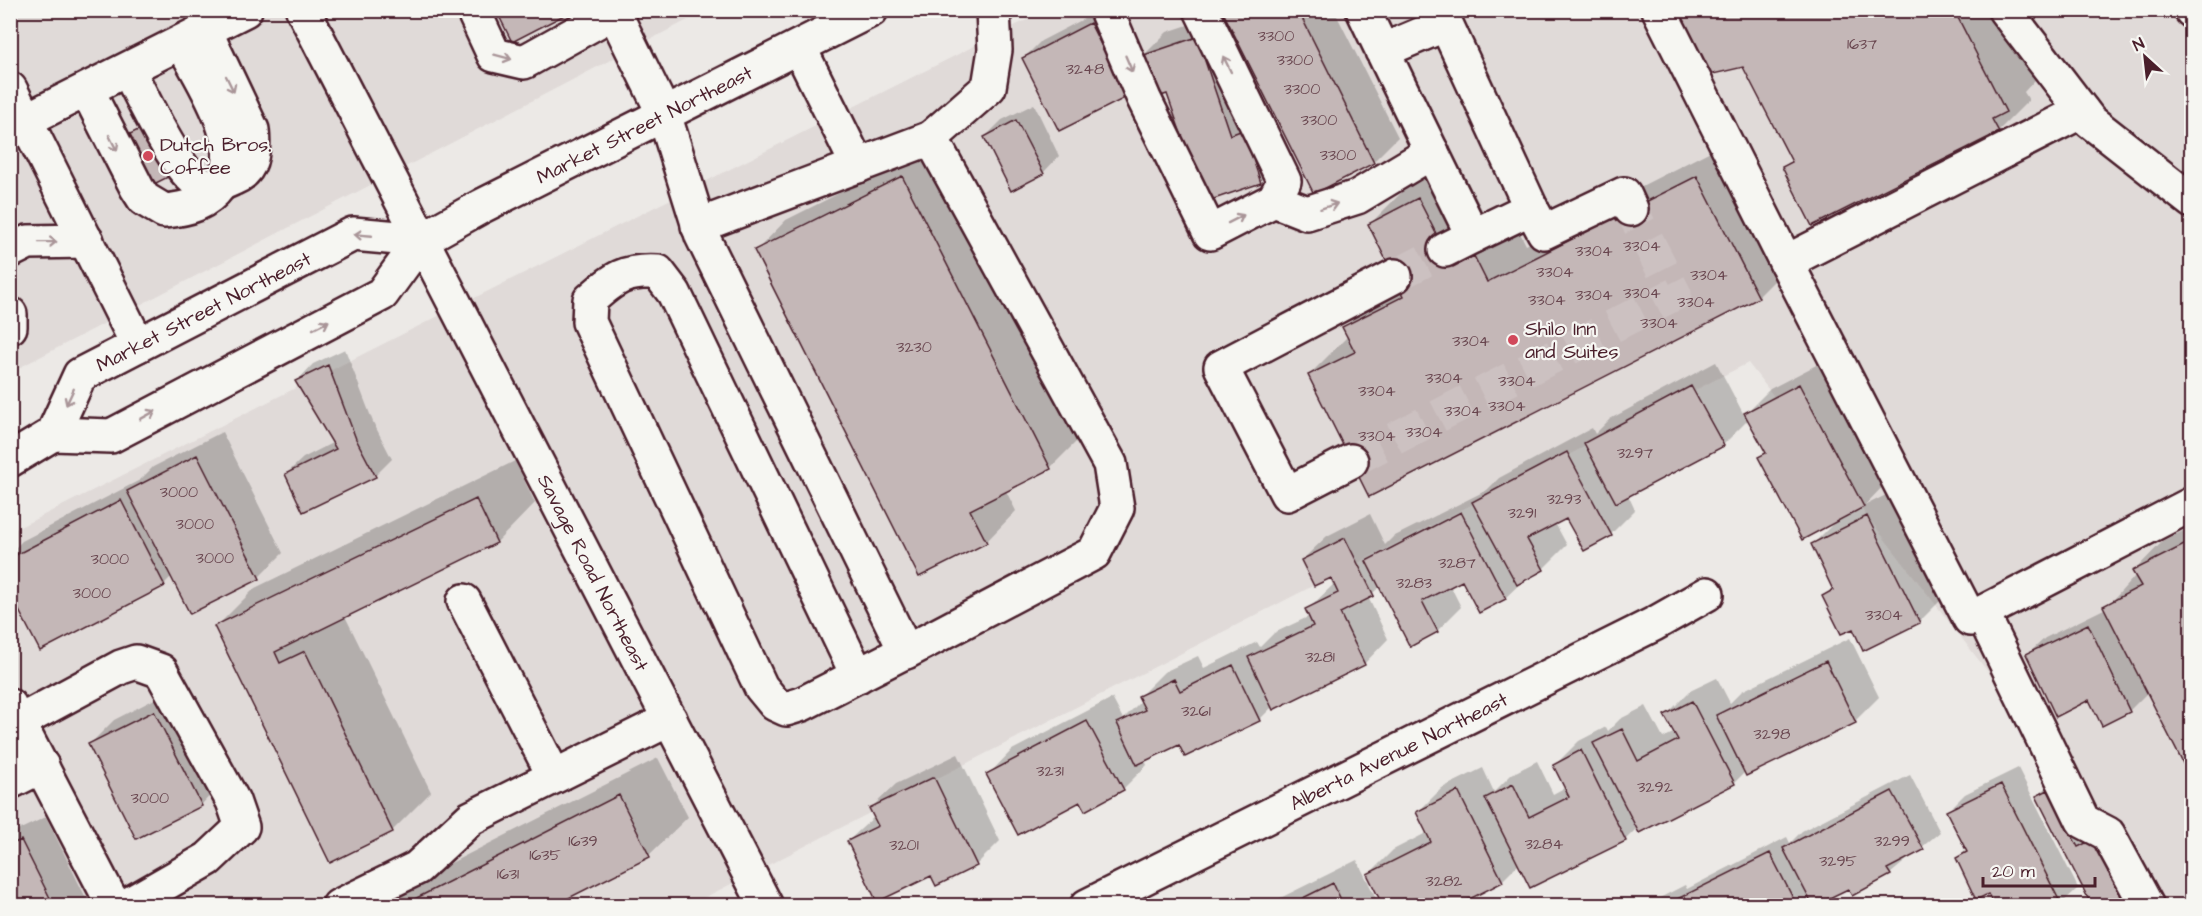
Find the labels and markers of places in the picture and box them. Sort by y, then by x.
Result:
place label: Dutch Bros. Coffee [160,131,271,182]
marker: Dutch Bros. Coffee [141,149,155,163]
place label: Shilo Inn and Suites [1525,315,1618,366]
marker: Shilo Inn and Suites [1506,333,1520,347]

